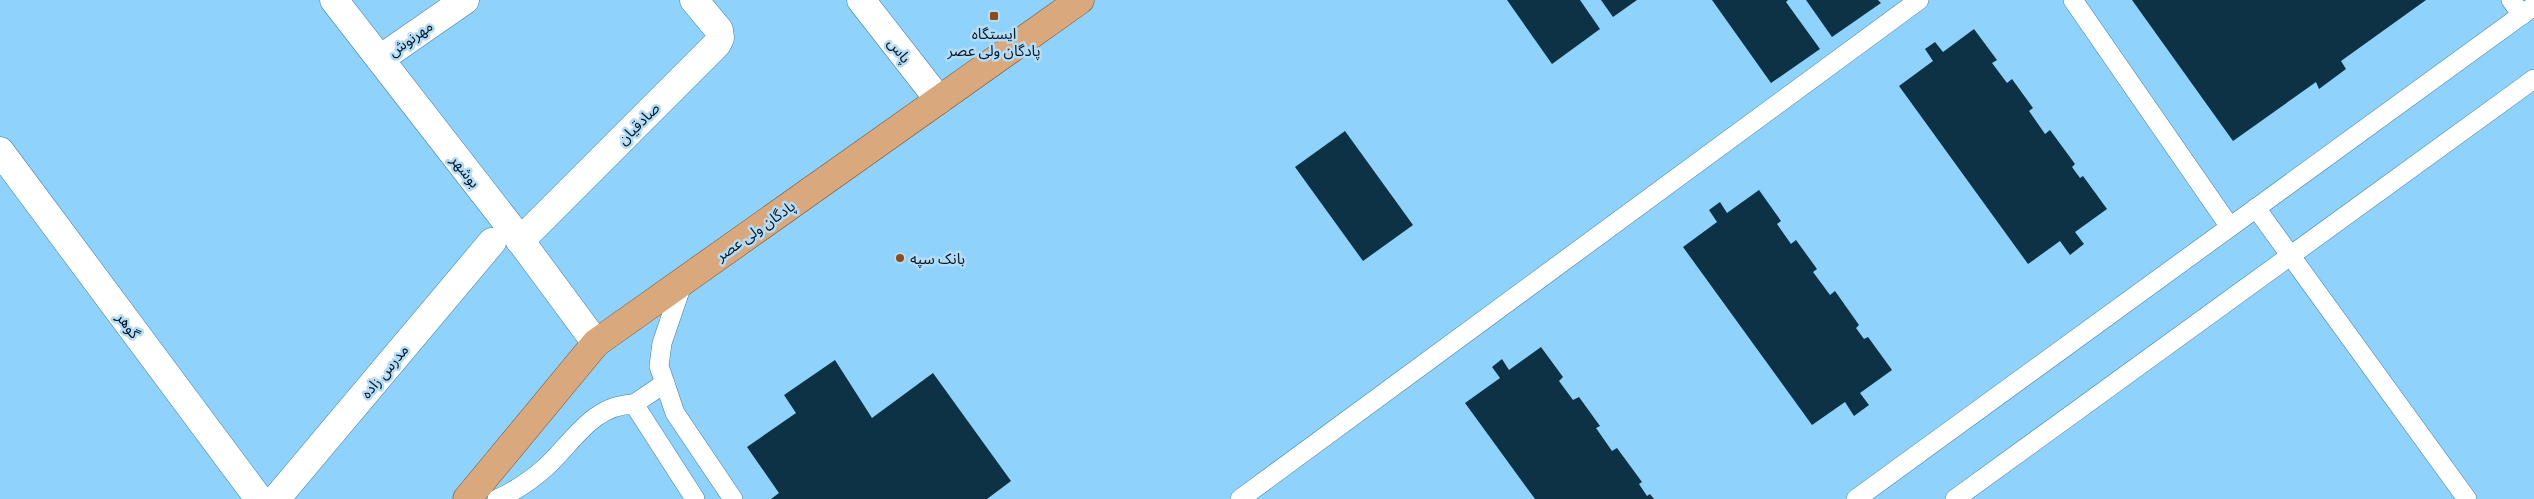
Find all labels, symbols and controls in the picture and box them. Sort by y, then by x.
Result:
marker: ایستگاه پادگان ولی عصر [988,10,1000,22]
street label: مهرنوش [384,16,436,61]
place label: ایستگاه پادگان ولی عصر [947,24,1040,61]
street label: پاس [883,34,915,67]
street label: صادقیان [613,98,663,148]
street label: بوشهر [446,150,484,192]
street label: پادگان ولی عصر [711,196,799,266]
place label: بانک سپه [910,249,965,269]
marker: بانک سپه [894,252,906,264]
street label: گوهر [112,308,145,343]
street label: مدرس زاده [356,341,412,402]

